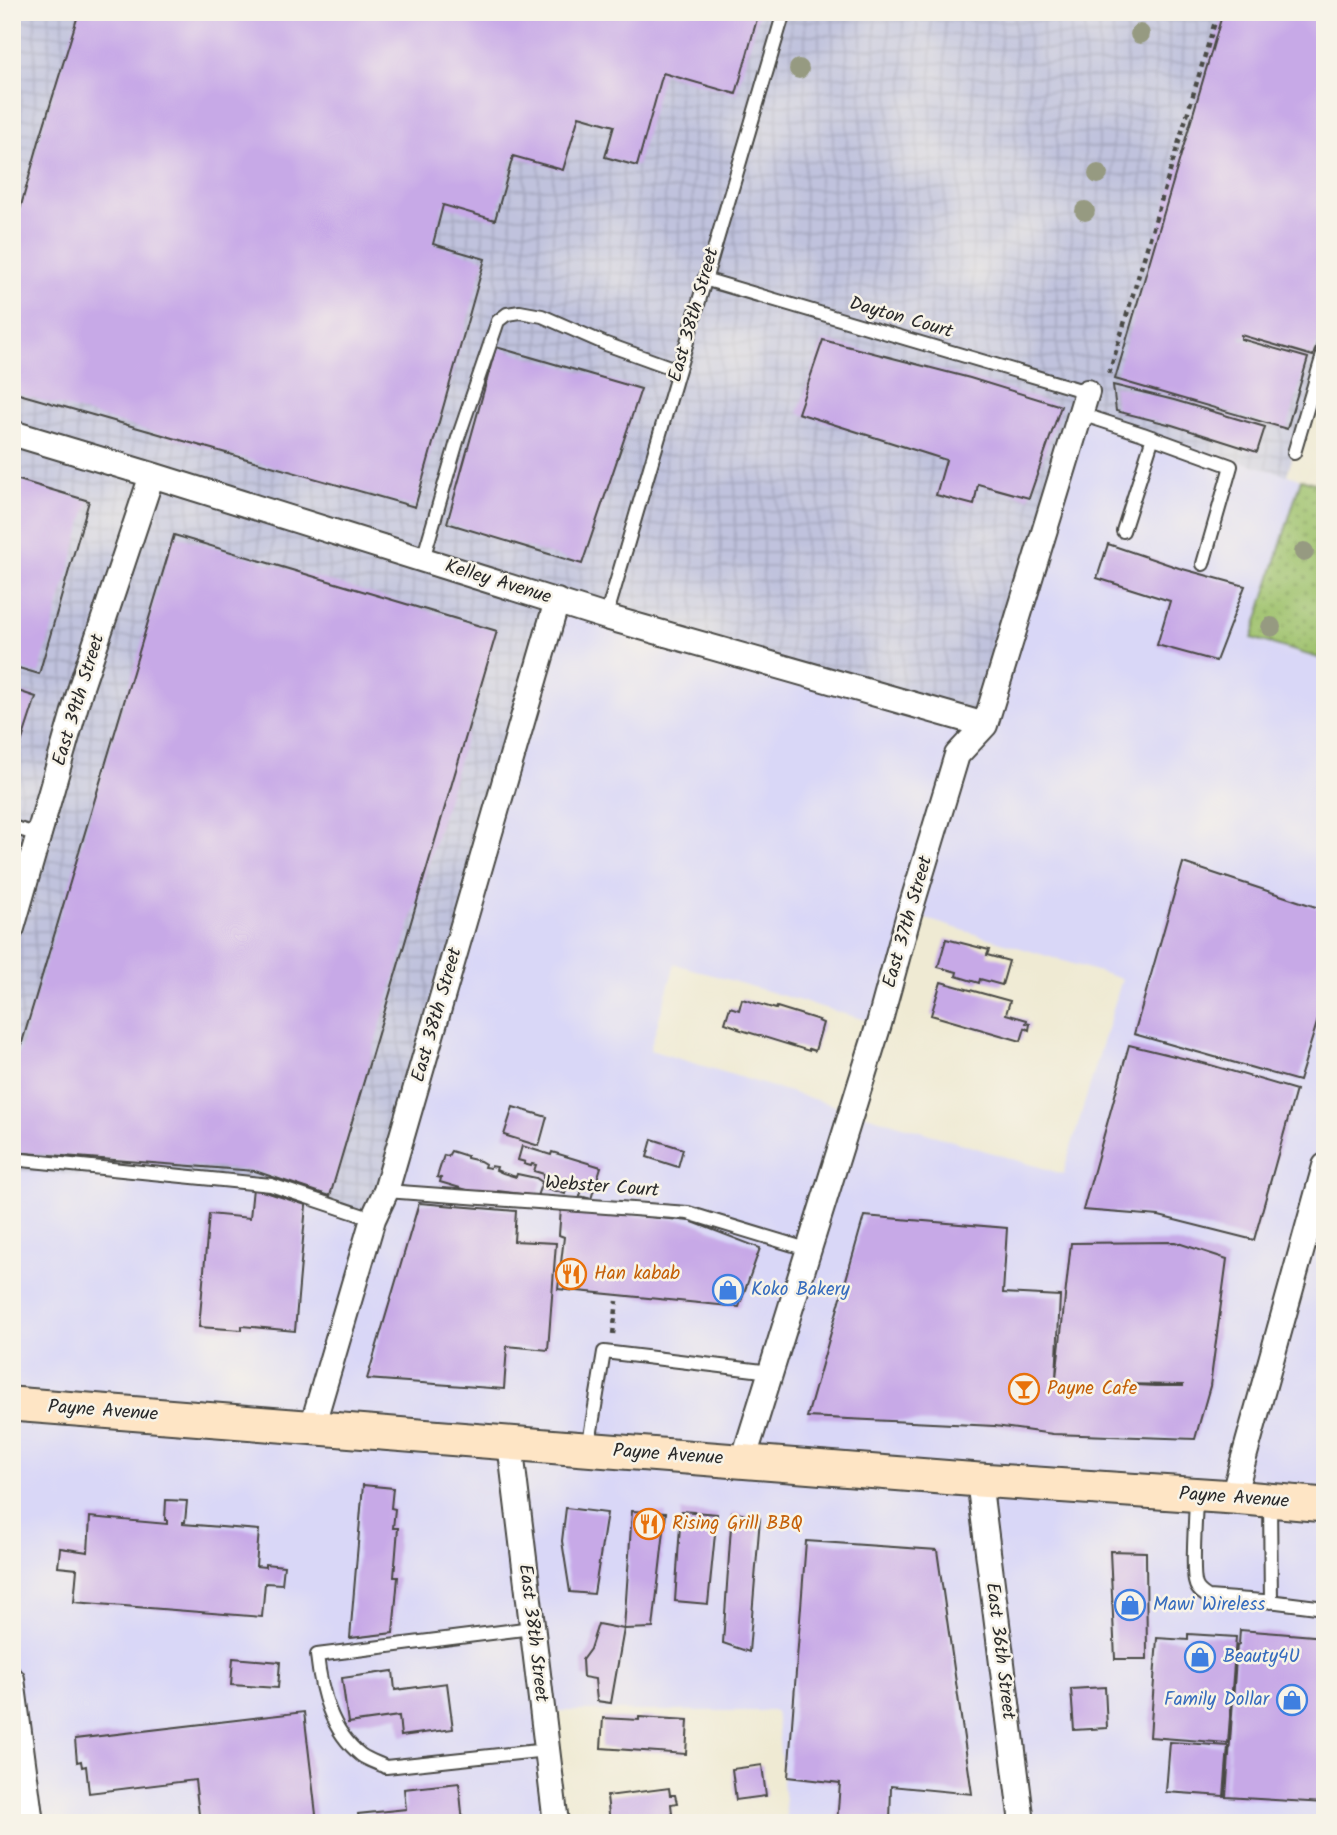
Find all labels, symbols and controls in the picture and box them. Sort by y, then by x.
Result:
street label: East 38th Street [660,244,728,386]
street label: Dayton Court [846,289,957,347]
street label: Kelley Avenue [441,552,555,613]
street label: East 39th Street [45,630,113,770]
street label: East 37th Street [875,852,941,992]
street label: East 38th Street [403,944,471,1086]
street label: Webster Court [544,1168,661,1206]
restaurant icon: Han kabab [554,1257,588,1291]
place label: Han kabab [594,1259,680,1289]
shop icon: Koko Bakery [711,1273,745,1307]
place label: Koko Bakery [751,1275,851,1305]
bar icon: Payne Cafe [1007,1372,1041,1406]
place label: Payne Cafe [1047,1374,1138,1404]
street label: Payne Avenue [47,1392,160,1430]
street label: Payne Avenue [612,1436,725,1474]
street label: Payne Avenue [1178,1479,1291,1517]
restaurant icon: Rising Grill BBQ [632,1507,666,1541]
place label: Rising Grill BBQ [672,1509,803,1539]
street label: East 38th Street [510,1562,556,1704]
street label: East 36th Street [977,1581,1023,1722]
shop icon: Mawi Wireless [1113,1588,1147,1622]
place label: Mawi Wireless [1153,1590,1265,1620]
shop icon: Beauty4U [1183,1640,1217,1674]
place label: Beauty4U [1223,1642,1300,1672]
shop icon: Family Dollar [1275,1683,1309,1717]
place label: Family Dollar [1164,1685,1271,1715]

